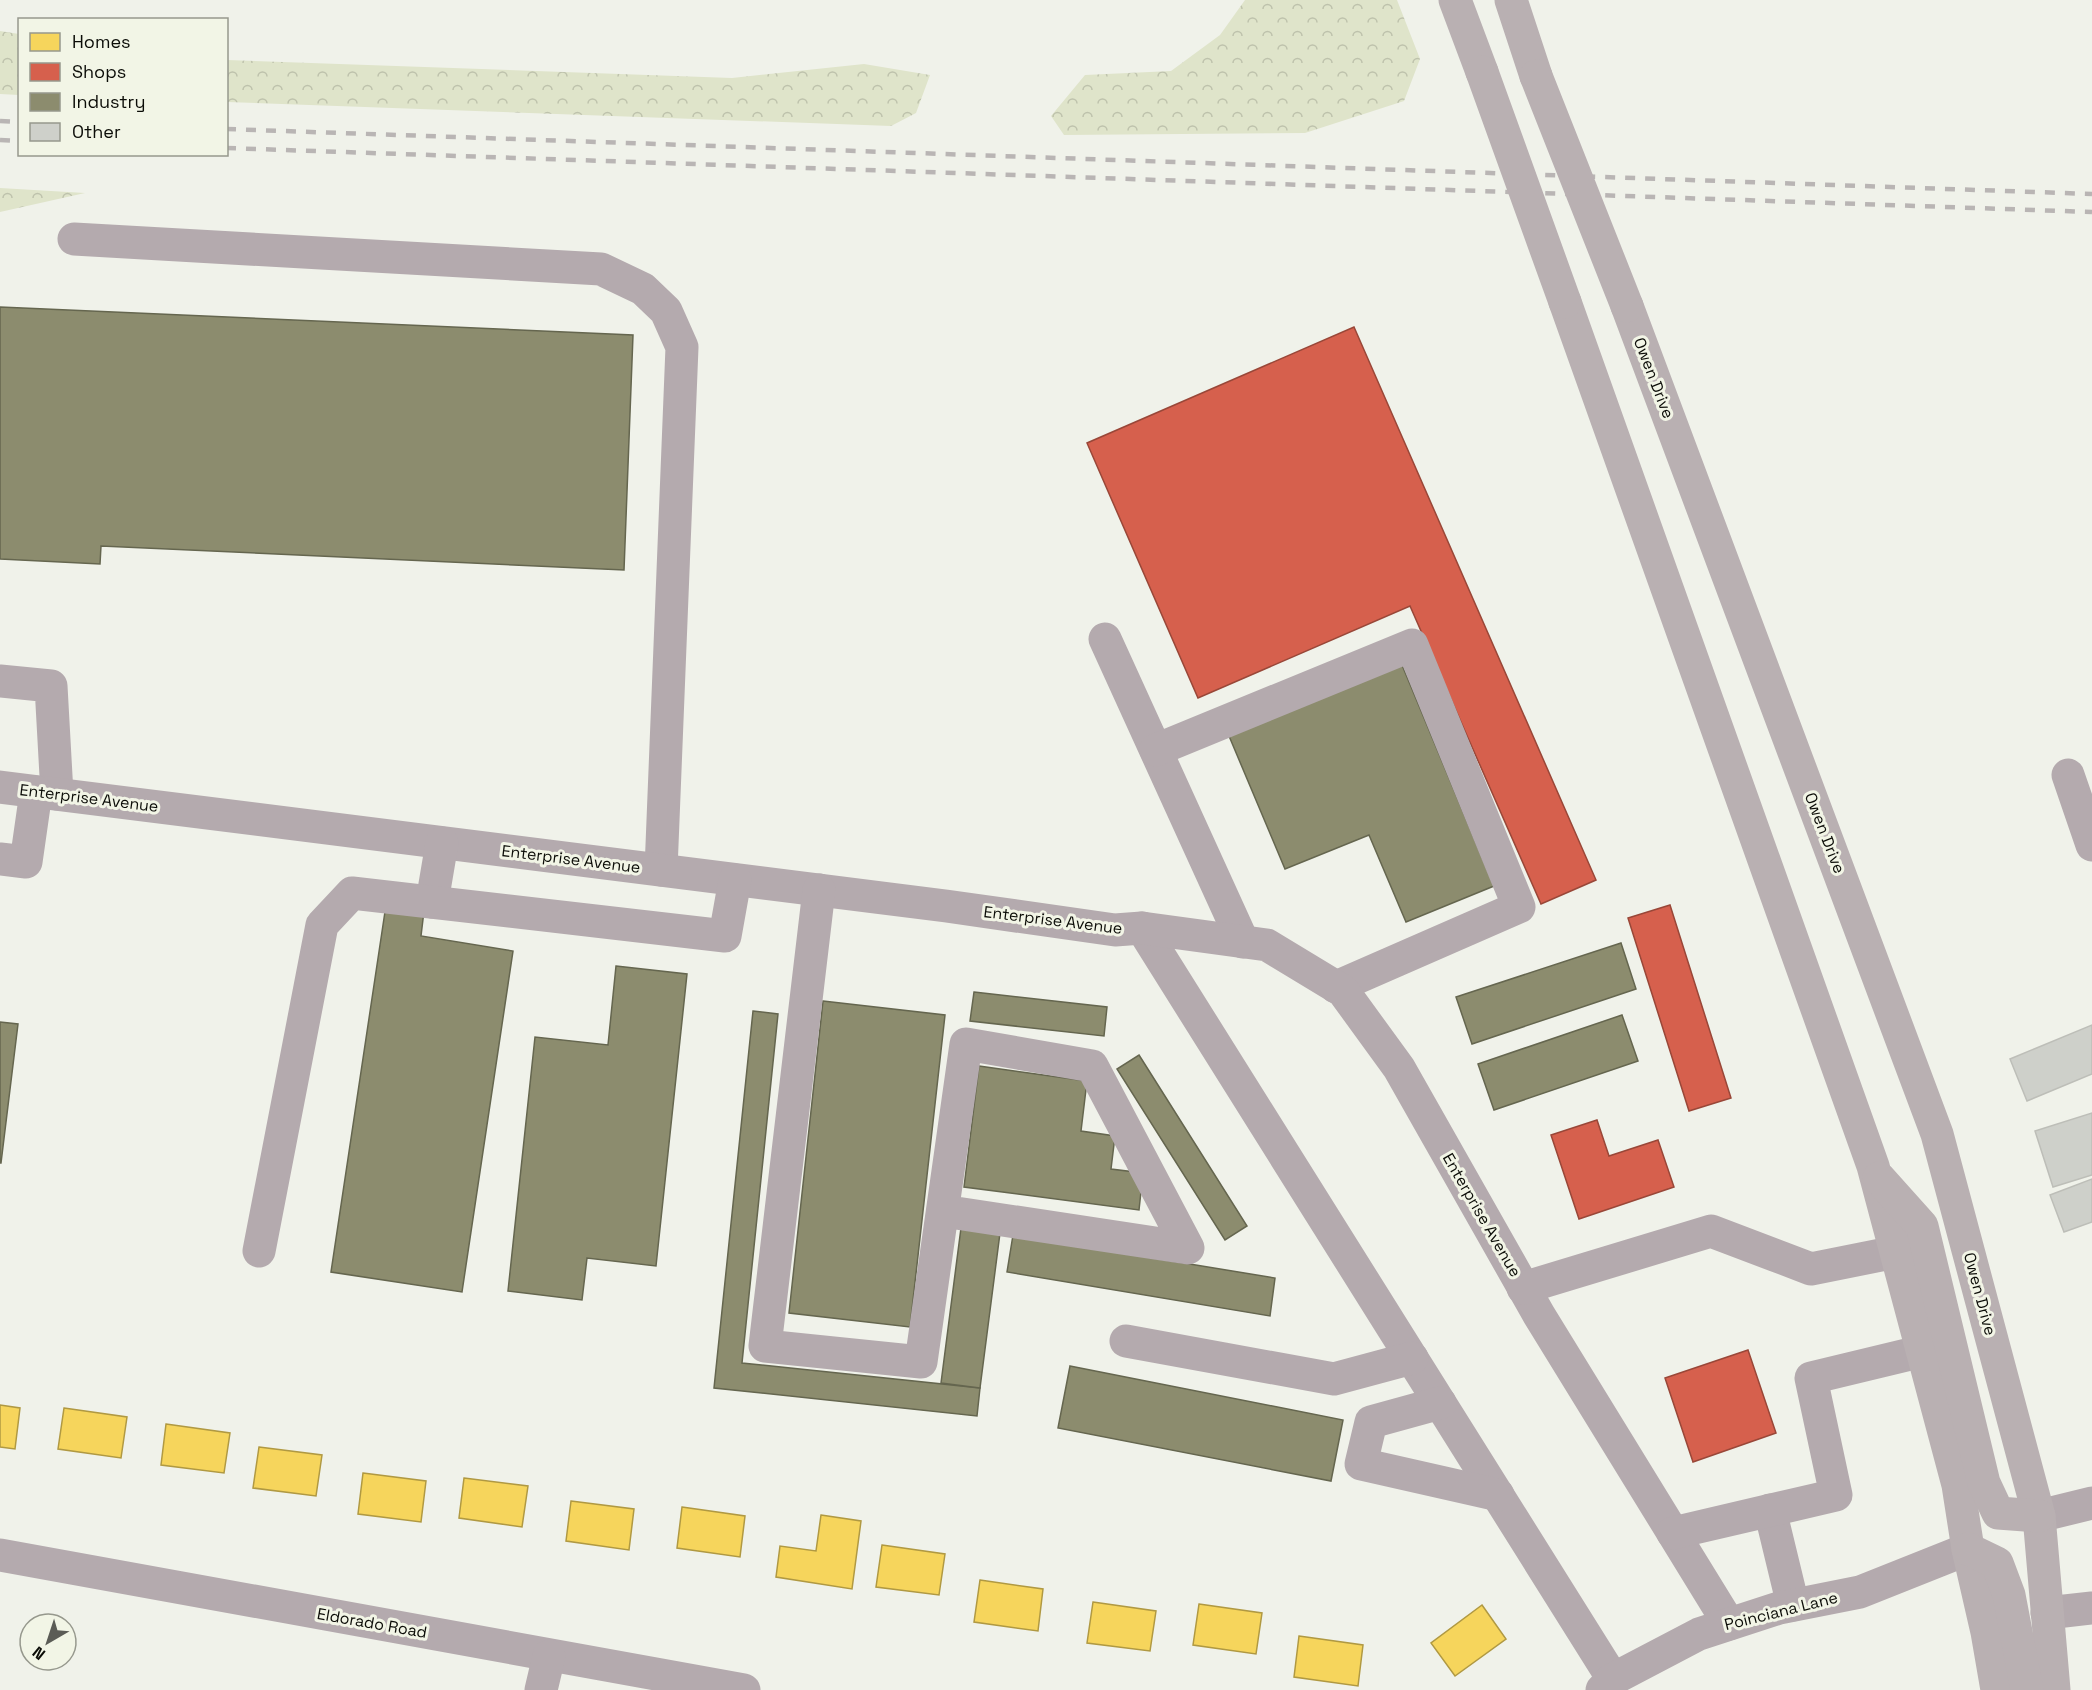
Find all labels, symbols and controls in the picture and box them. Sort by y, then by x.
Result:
legend [18,18,228,156]
text: Homes [72,30,131,53]
text: Shops [72,60,126,83]
text: Industry [72,90,145,113]
text: Other [72,120,121,143]
street label: Owen Drive [1629,335,1679,421]
street label: Enterprise Avenue [18,779,160,817]
street label: Owen Drive [1800,790,1850,876]
street label: Enterprise Avenue [500,840,642,878]
street label: Enterprise Avenue [982,901,1124,939]
street label: Enterprise Avenue [1438,1149,1526,1281]
street label: Owen Drive [1959,1250,2001,1338]
street label: Poinciana Lane [1722,1587,1840,1635]
street label: Eldorado Road [315,1603,429,1643]
north arrow [18,1612,78,1672]
text: N [28,1642,50,1665]

